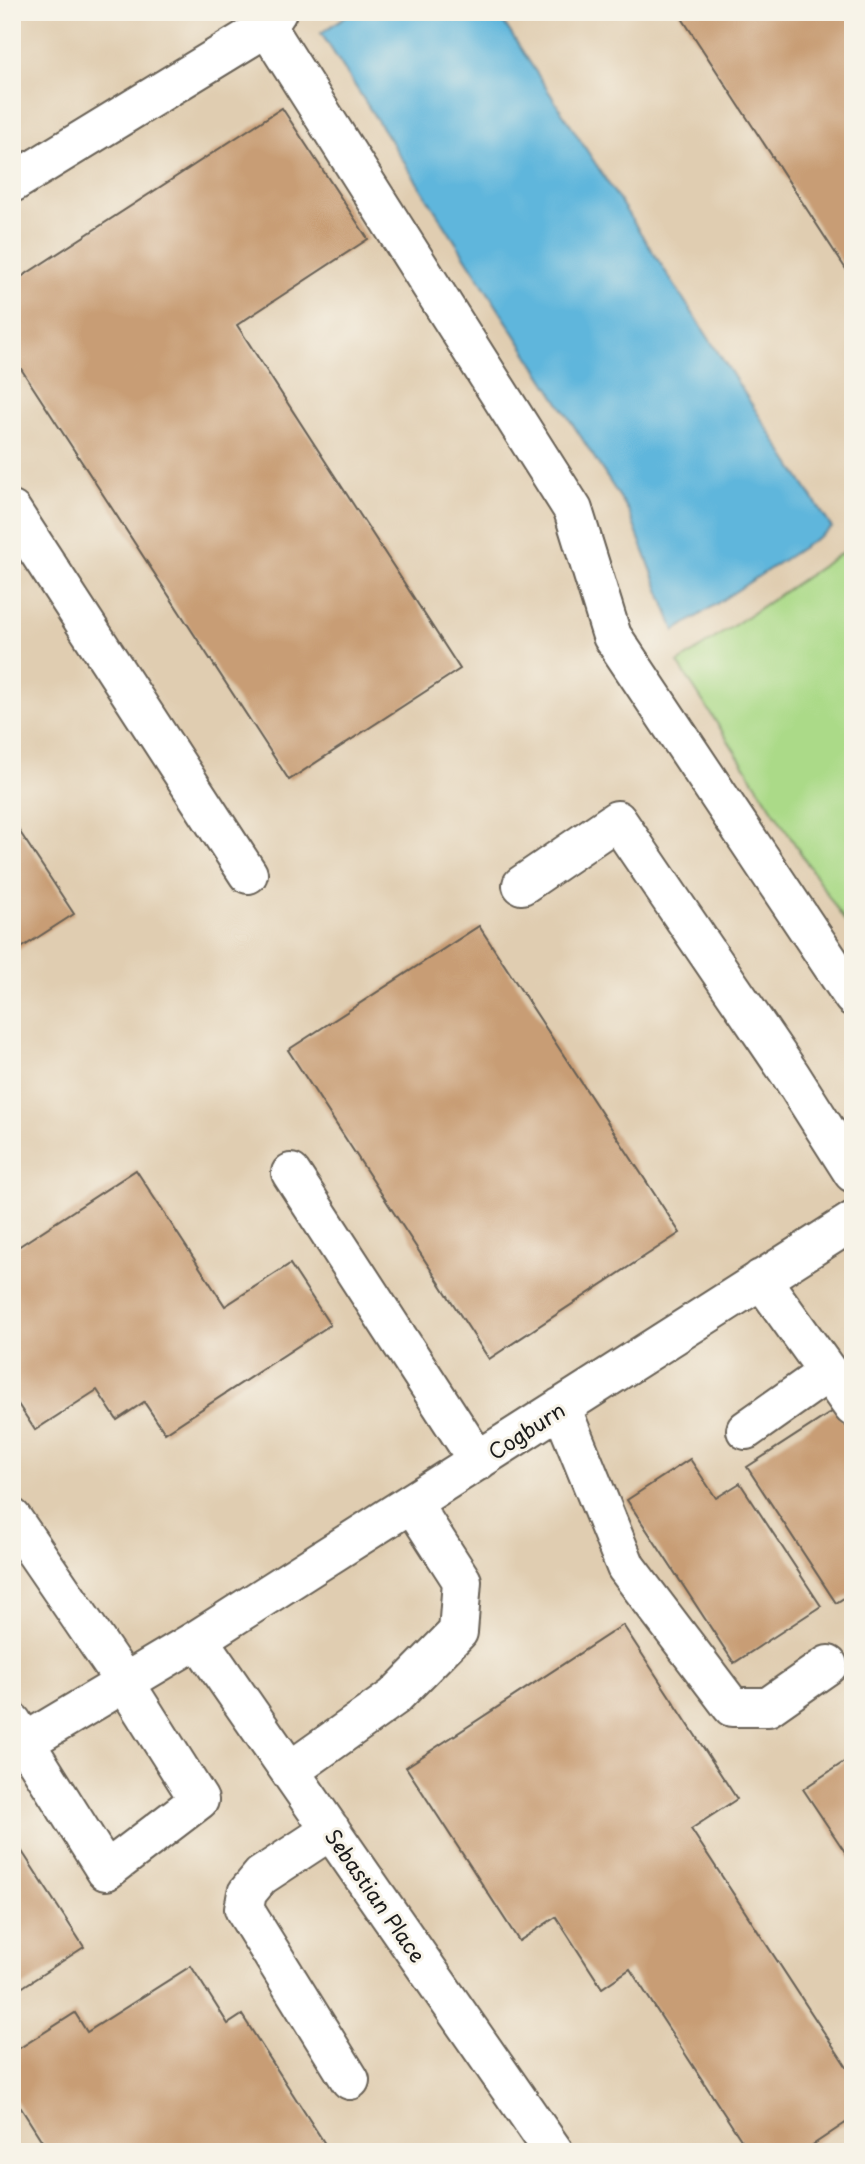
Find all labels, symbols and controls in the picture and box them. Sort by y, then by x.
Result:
street label: Cogburn [481,1393,571,1467]
street label: Sebastian Place [318,1821,434,1969]

